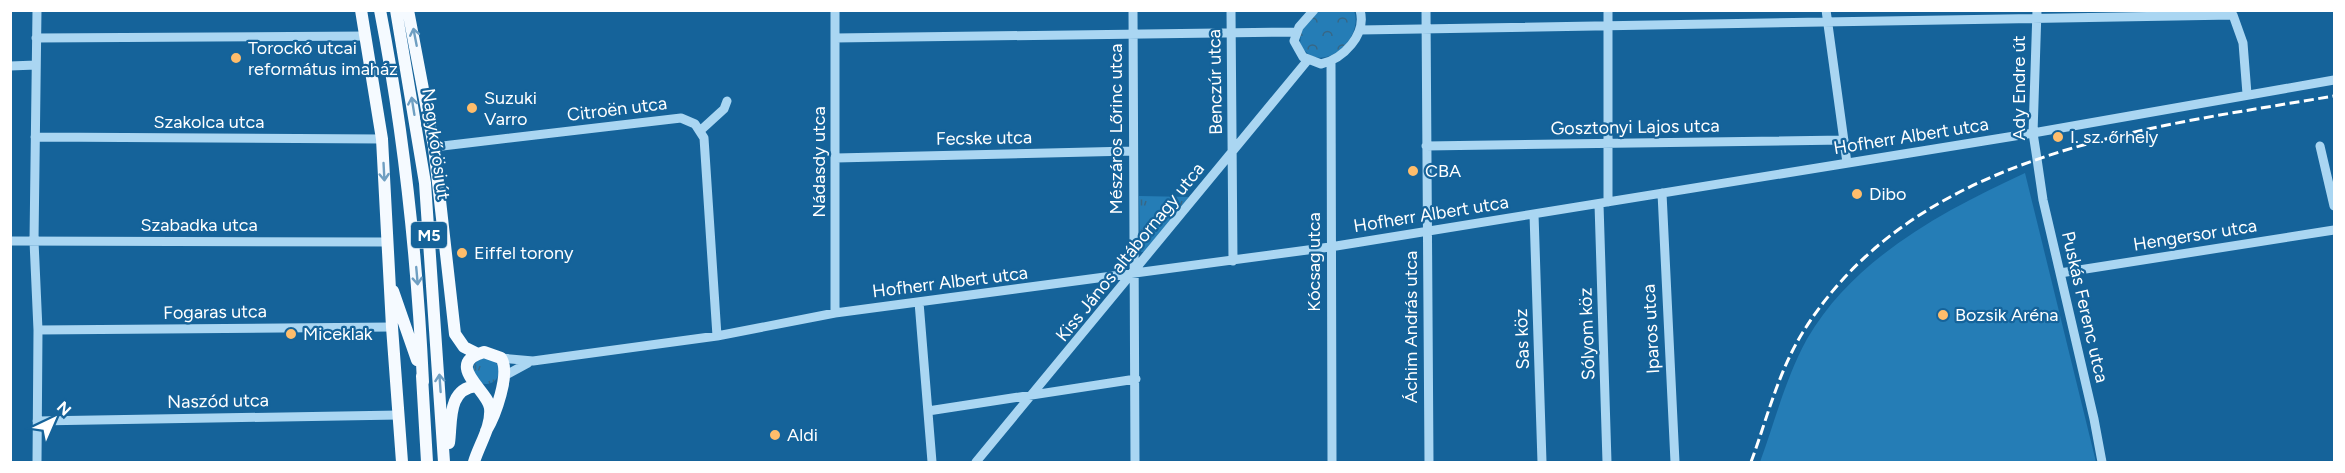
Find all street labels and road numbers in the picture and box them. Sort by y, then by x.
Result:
street label: Benczúr utca [1203,29,1227,135]
street label: Ady Endre út [2008,35,2030,140]
street label: Mészáros Lőrinc utca [1105,44,1127,214]
street label: Nagykőrösi út [417,87,455,201]
street label: Citroën utca [566,92,668,126]
street label: Nádasdy utca [808,106,830,218]
street label: Szakolca utca [153,111,265,133]
street label: Hofherr Albert utca [1832,113,1990,159]
street label: Gosztonyi Lajos utca [1550,115,1720,139]
street label: Fecske utca [936,126,1032,150]
street label: Kiss János altábornagy utca [1051,158,1209,346]
street label: Hofherr Albert utca [1352,191,1510,237]
street label: Kócsag utca [1303,212,1325,312]
street label: Szabadka utca [140,214,258,236]
street label: Hengersor utca [2132,214,2258,256]
road number: M5 [411,222,447,248]
street label: Puskás Ferenc utca [2057,229,2113,385]
street label: Áchim András utca [1400,251,1422,403]
street label: Hofherr Albert utca [871,262,1029,302]
street label: Iparos utca [1638,284,1664,374]
street label: Sólyom köz [1574,287,1600,381]
street label: Fogaras utca [163,300,267,324]
street label: Sas köz [1510,308,1534,370]
street label: Naszód utca [167,389,269,413]

